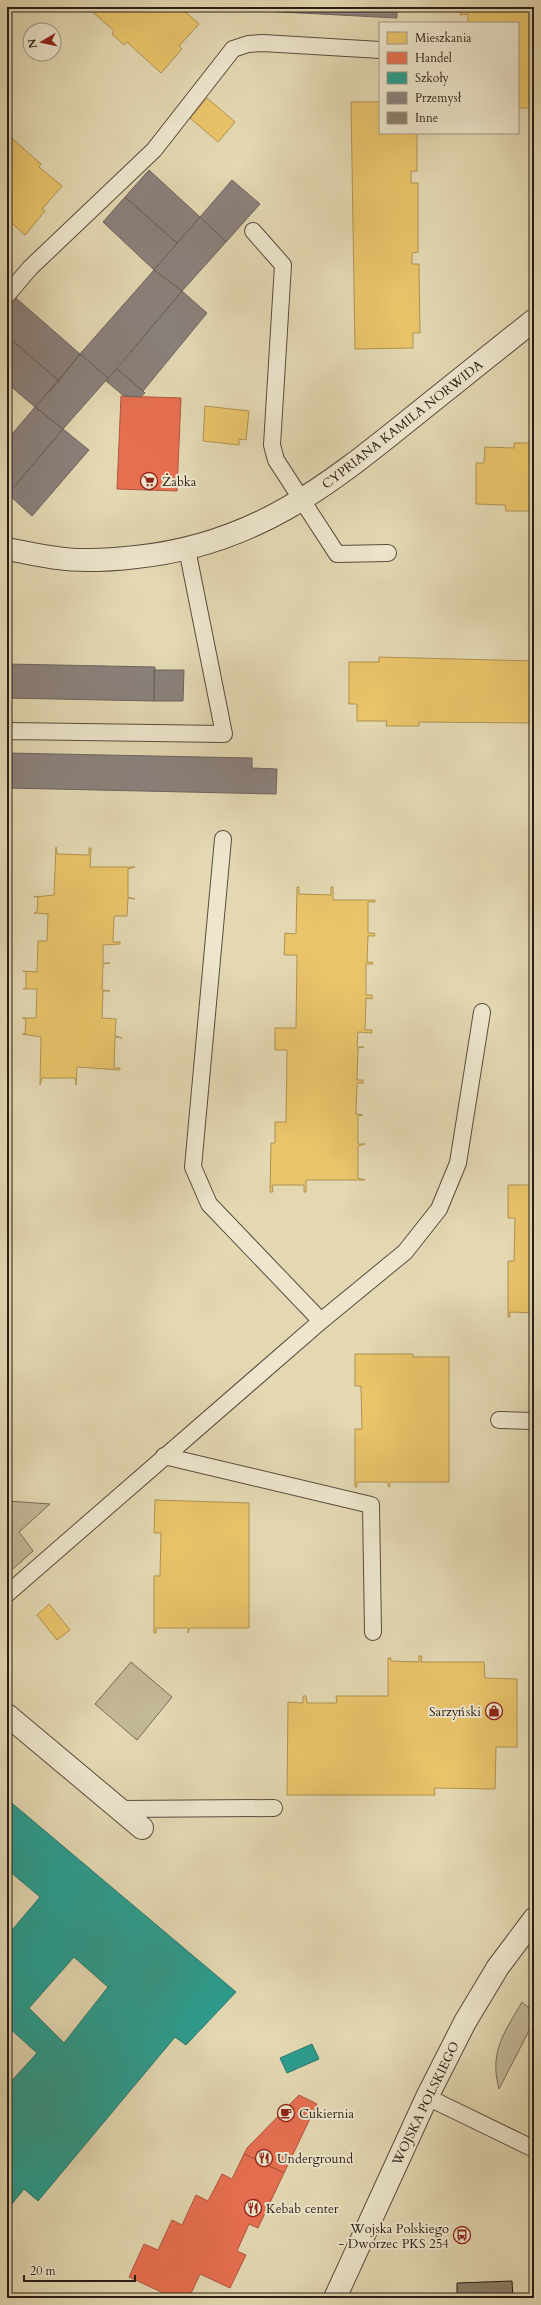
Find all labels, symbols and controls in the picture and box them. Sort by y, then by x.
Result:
north arrow [22,22,62,62]
legend [379,22,519,134]
text: Mieszkania [415,30,472,46]
text: N [24,37,41,49]
text: Handel [415,50,452,66]
text: Szkoły [415,70,450,86]
text: Przemysł [415,90,462,106]
text: Inne [415,110,438,126]
street label: CYPRIANA KAMILA NORWIDA [318,356,488,493]
supermarket icon: Żabka [139,471,159,491]
place label: Żabka [162,473,197,491]
shop icon: Sarzyński [484,1701,504,1721]
place label: Sarzyński [429,1703,481,1721]
street label: WOJSKA POLSKIEGO [388,2038,464,2169]
cafe icon: Cukiernia [276,2103,296,2123]
place label: Cukiernia [299,2105,354,2123]
restaurant icon: Underground [254,2148,274,2168]
place label: Underground [277,2150,353,2168]
restaurant icon: Kebab center [243,2198,263,2218]
place label: Kebab center [266,2200,339,2218]
place label: Wojska Polskiego - Dworzec PKS 254 [338,2220,449,2253]
bus stop icon: Wojska Polskiego - Dworzec PKS 254 [452,2225,472,2245]
scale bar [24,2257,135,2283]
text: 20 m [30,2263,57,2279]

